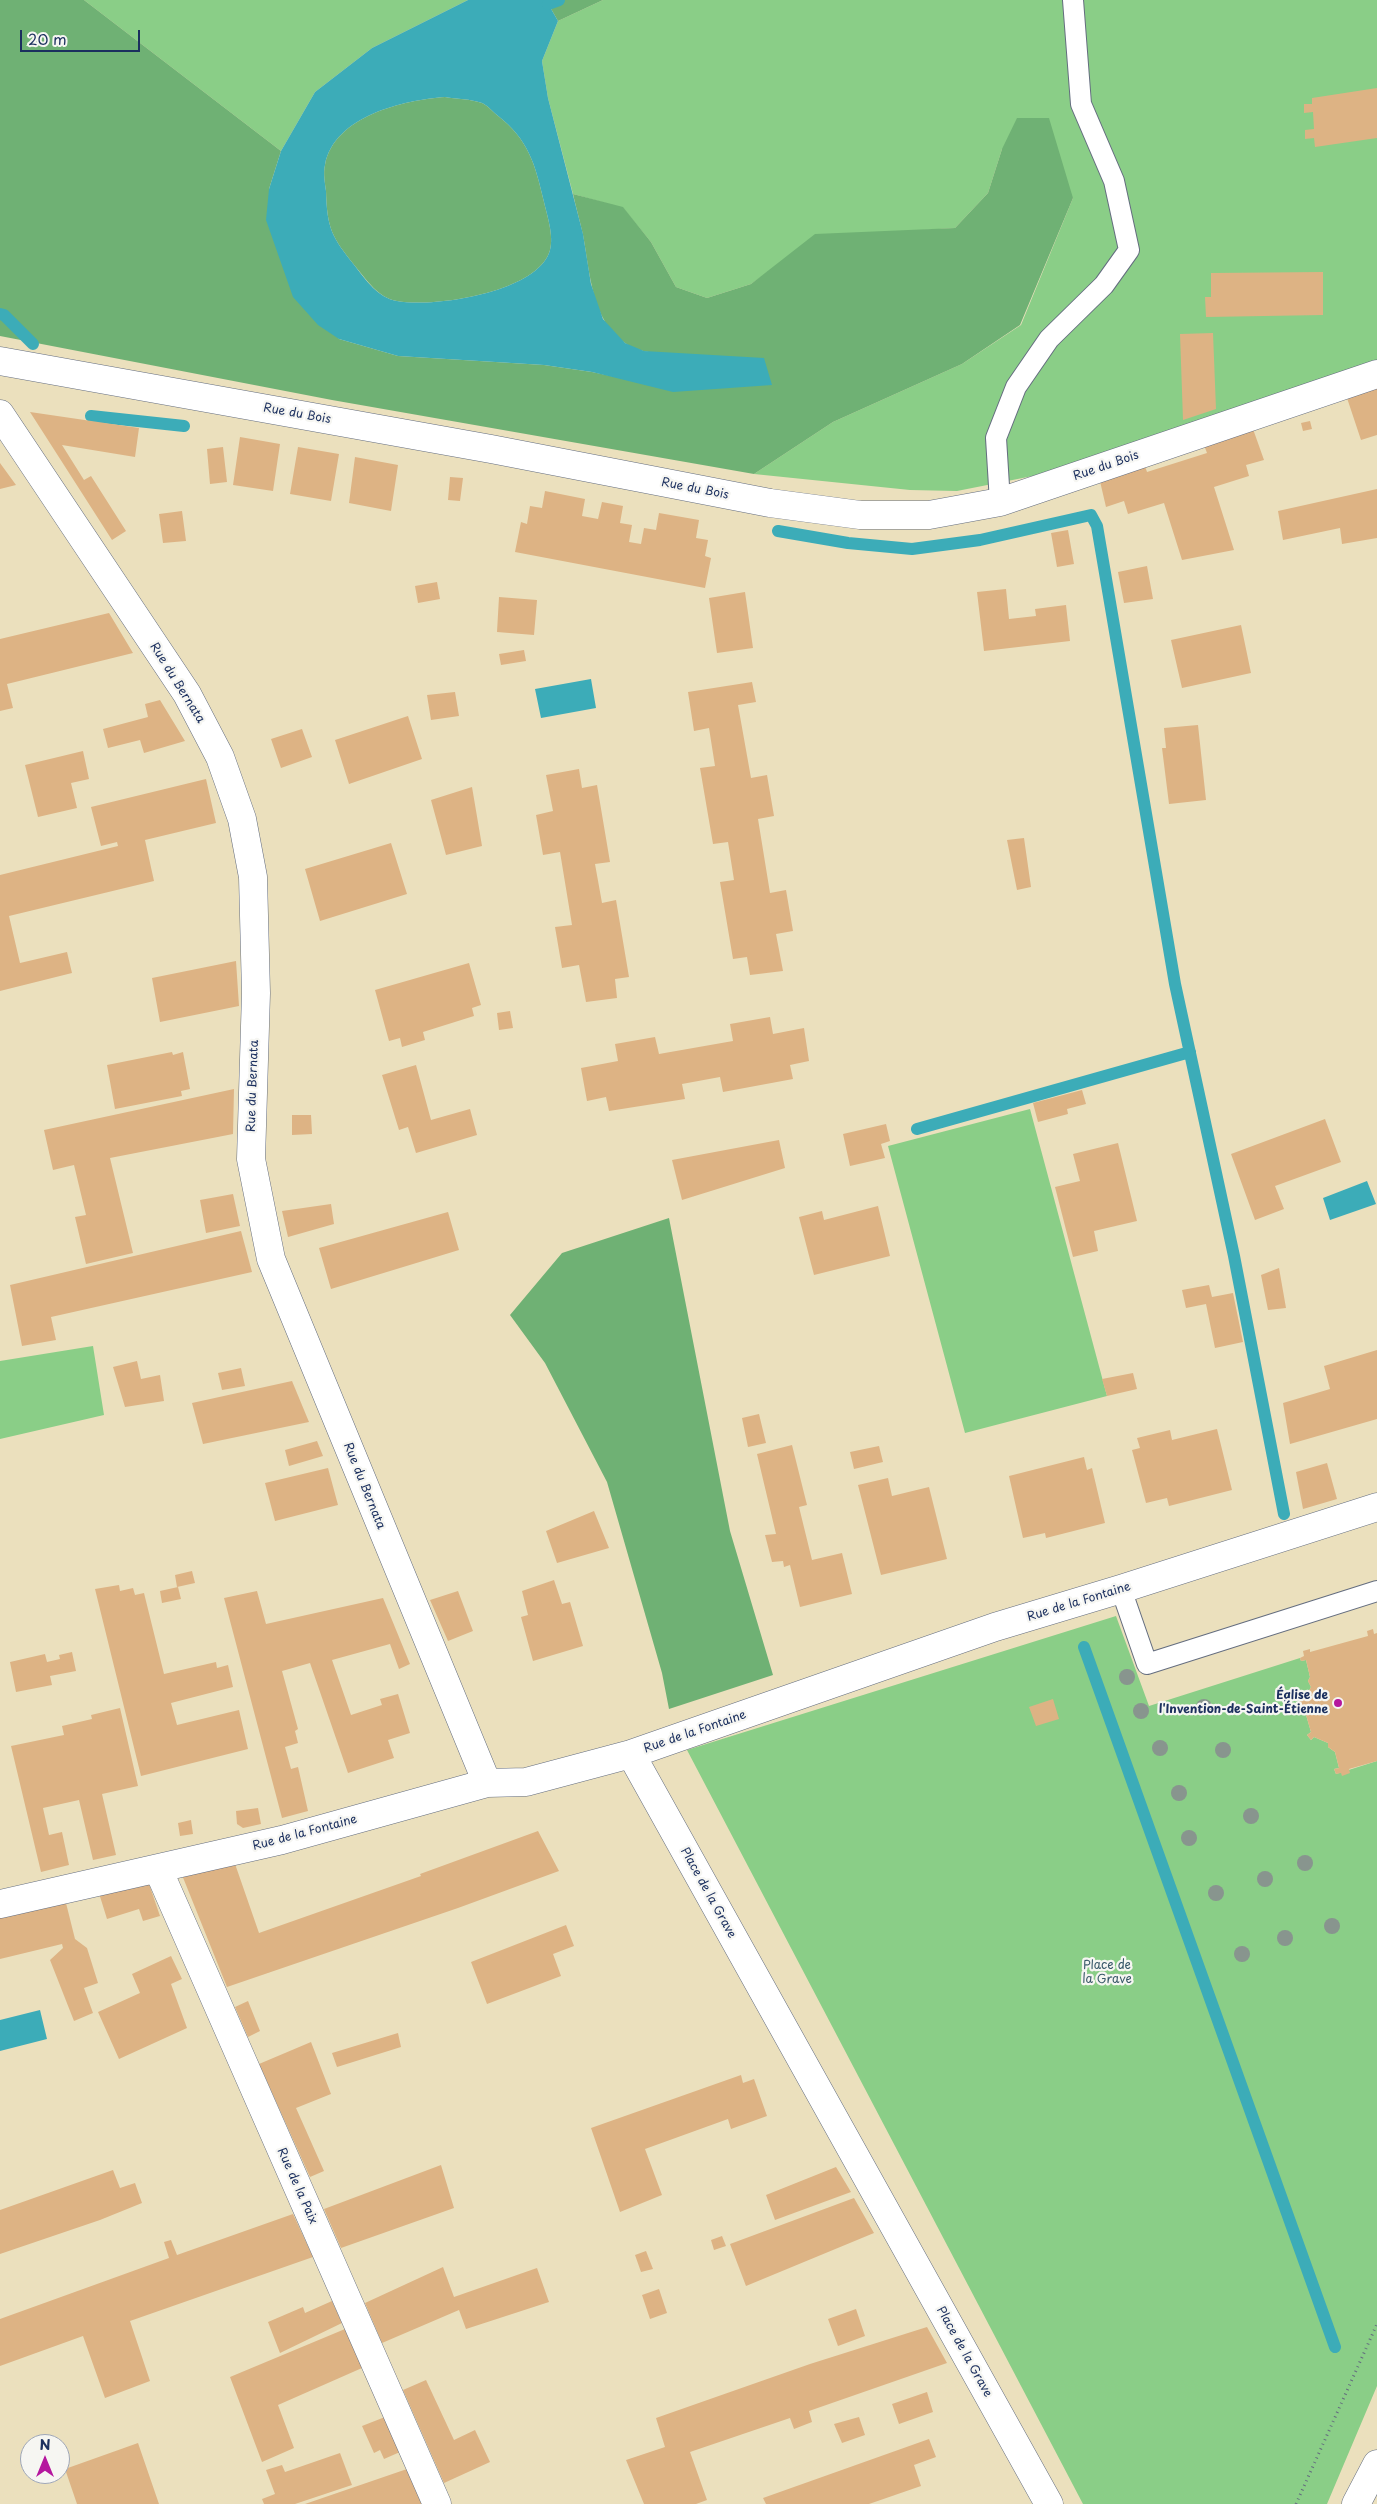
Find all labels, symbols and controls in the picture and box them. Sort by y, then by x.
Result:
scale bar [22,20,142,52]
text: 20 m [28,27,67,50]
street label: Rue du Bois [262,401,332,427]
street label: Rue du Bois [1071,448,1141,484]
street label: Rue du Bois [660,475,730,503]
street label: Rue du Bernata [146,640,208,726]
street label: Rue du Bernata [244,1040,262,1132]
street label: Rue du Bernata [340,1441,388,1531]
street label: Rue de la Fontaine [1025,1579,1133,1625]
place label: Église de l'Invention-de-Saint-Étienne [1159,1689,1328,1717]
marker: Église de l'Invention-de-Saint-Étienne [1332,1697,1344,1709]
street label: Rue de la Fontaine [642,1708,748,1756]
street label: Rue de la Fontaine [251,1812,359,1854]
street label: Place de la Grave [677,1845,739,1941]
park label: Place de la Grave [1082,1959,1132,1987]
street label: Rue de la Paix [274,2146,320,2226]
street label: Place de la Grave [933,2304,995,2400]
north arrow [20,2434,70,2484]
text: N [39,2434,51,2455]

